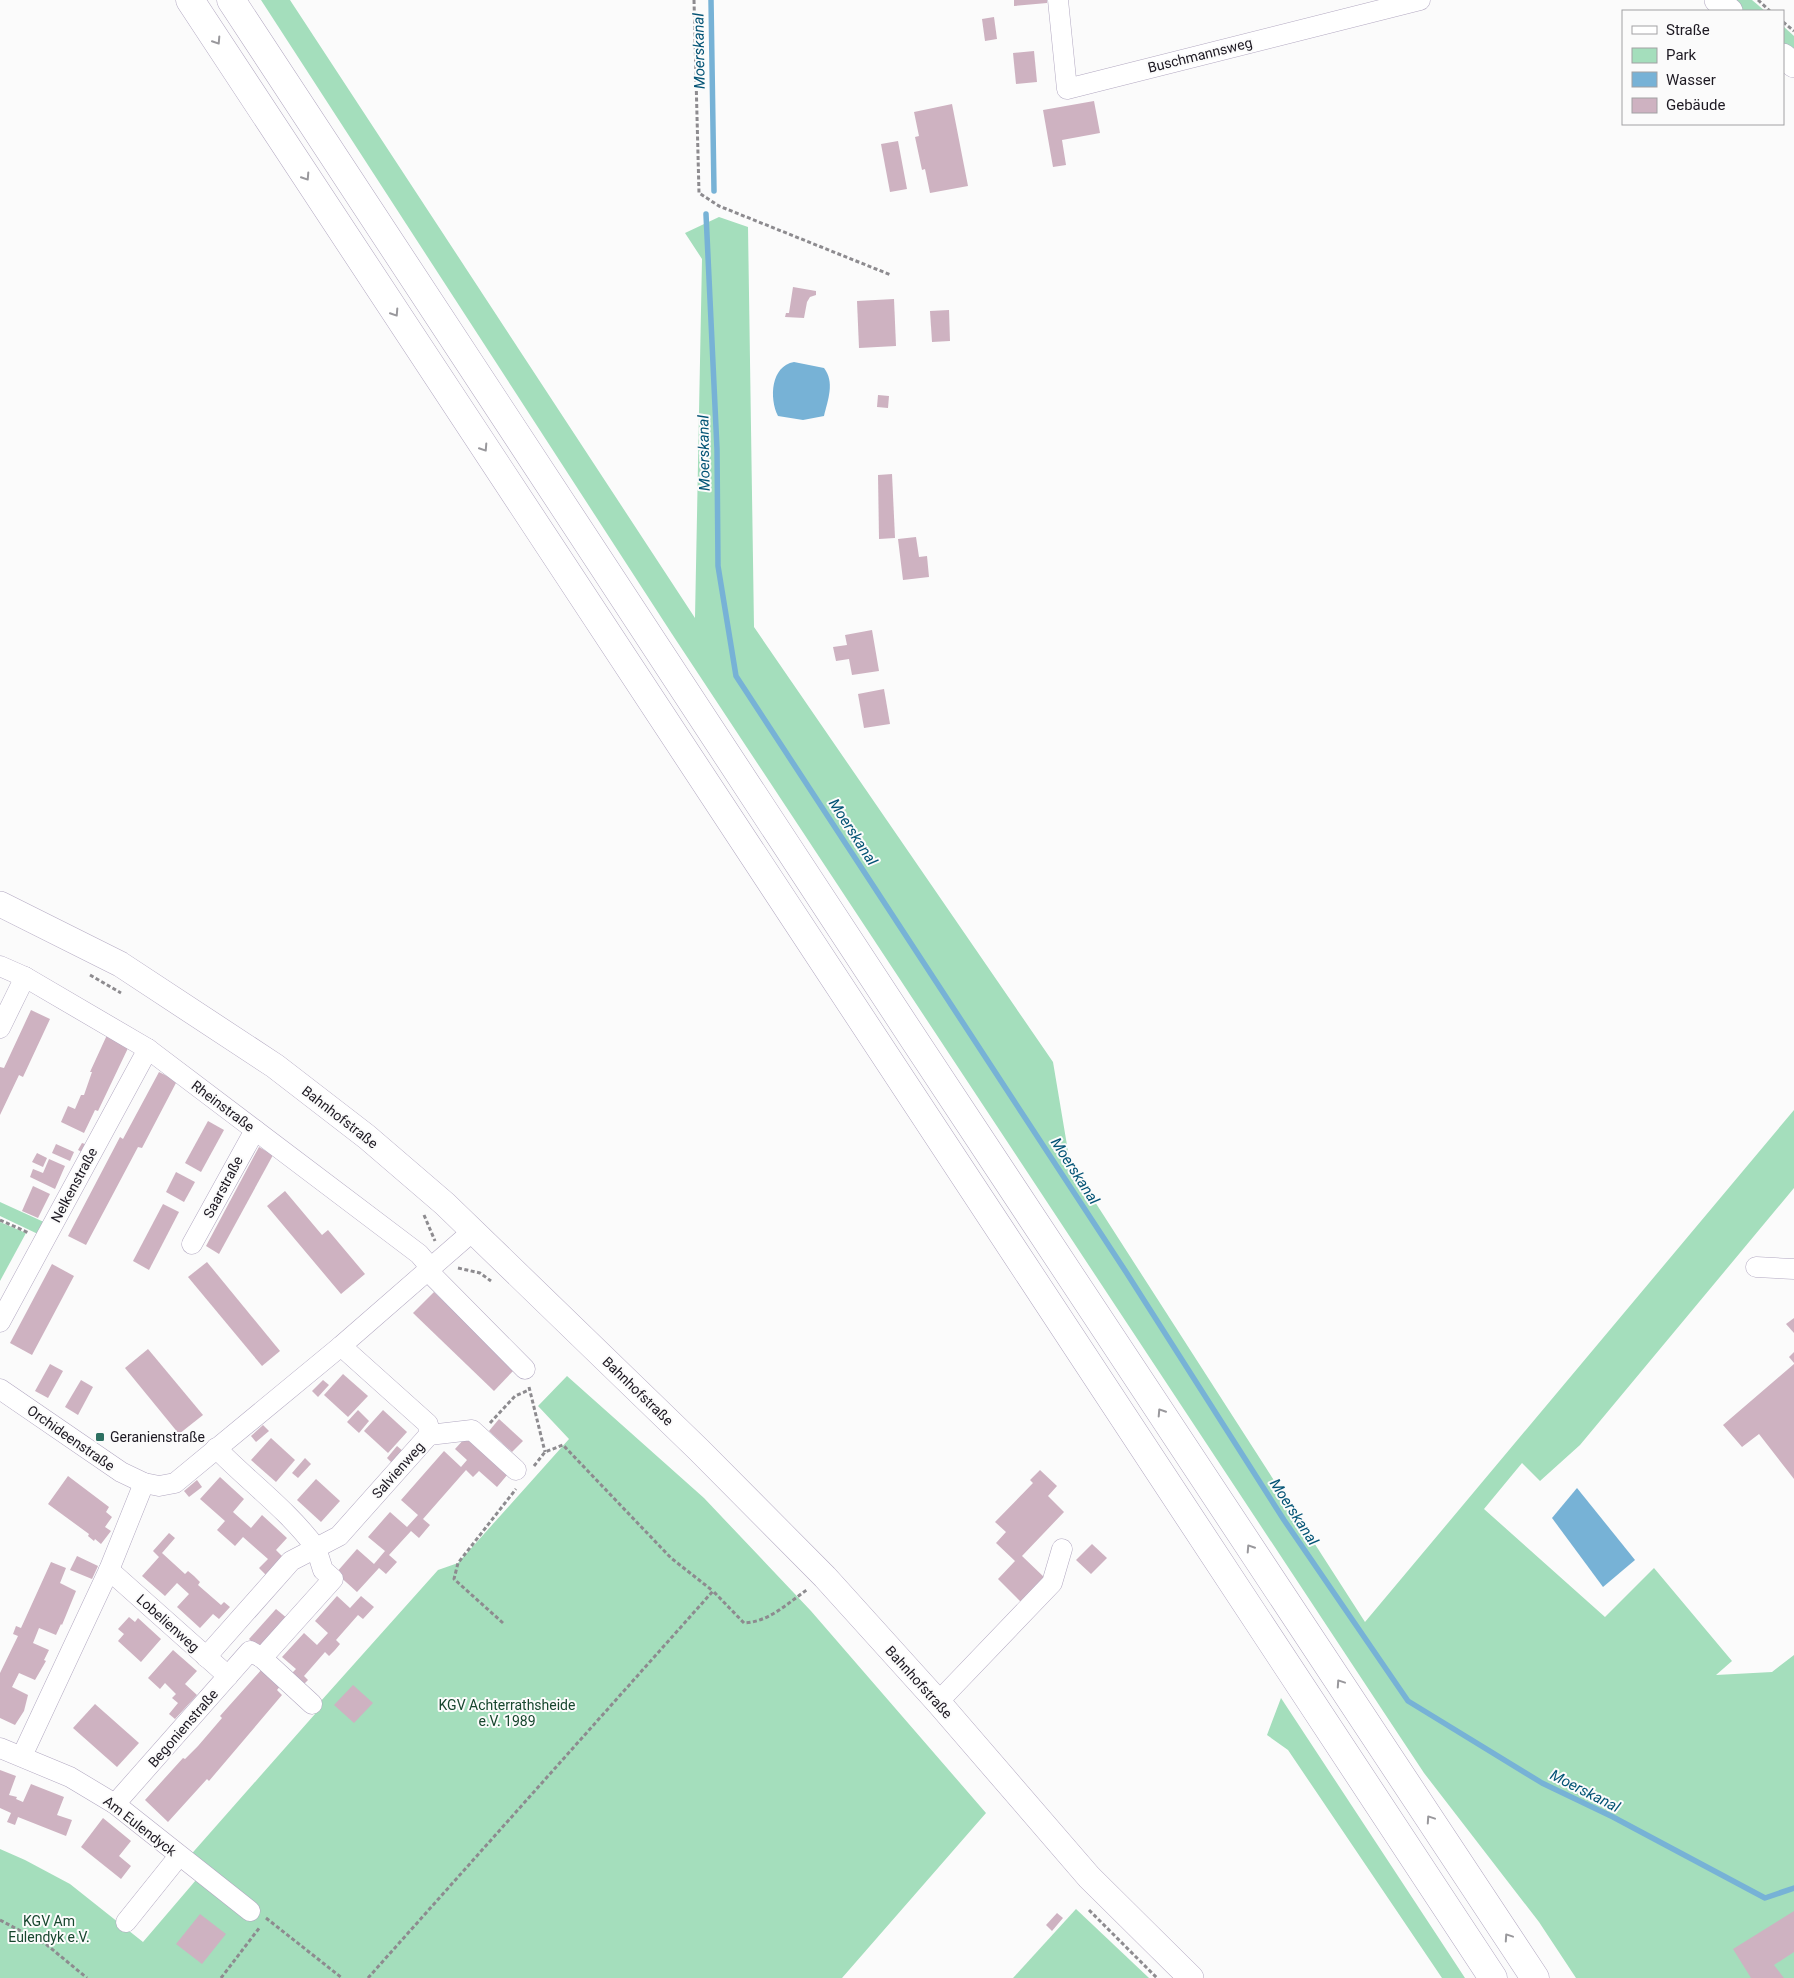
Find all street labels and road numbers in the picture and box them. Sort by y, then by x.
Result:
street label: Buschmannsweg [1146,34,1254,76]
street label: Rheinstraße [188,1077,258,1135]
street label: Bahnhofstraße [299,1082,381,1152]
street label: Nelkenstraße [48,1145,100,1225]
street label: Saarstraße [200,1153,246,1221]
street label: Bahnhofstraße [599,1353,677,1429]
street label: Orchideenstraße [24,1402,118,1474]
street label: Salvienweg [368,1438,428,1502]
street label: Lobelienweg [133,1591,203,1655]
street label: Bahnhofstraße [882,1642,956,1722]
street label: Begonienstraße [145,1686,221,1770]
street label: Am Eulendyck [100,1793,180,1860]

